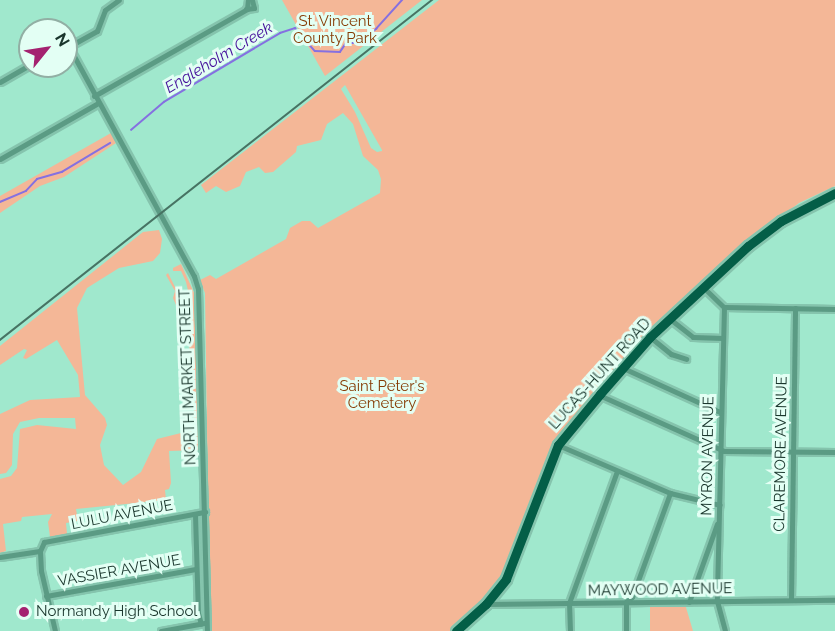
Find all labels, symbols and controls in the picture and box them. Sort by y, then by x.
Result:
park label: St. Vincent County Park [293,12,377,47]
north arrow [18,18,78,78]
water label: Engleholm Creek [162,18,276,98]
text: N [51,30,74,50]
street label: NORTH MARKET STREET [176,288,200,466]
street label: LUCAS-HUNT ROAD [545,315,655,433]
street label: CLAREMORE AVENUE [771,376,791,532]
park label: Saint Peter's Cemetery [339,377,425,412]
street label: MYRON AVENUE [698,396,718,516]
street label: LULU AVENUE [69,496,175,534]
street label: VASSIER AVENUE [56,551,182,591]
street label: MAYWOOD AVENUE [587,580,733,600]
place label: Normandy High School [36,603,198,621]
marker: Normandy High School [17,605,31,619]

